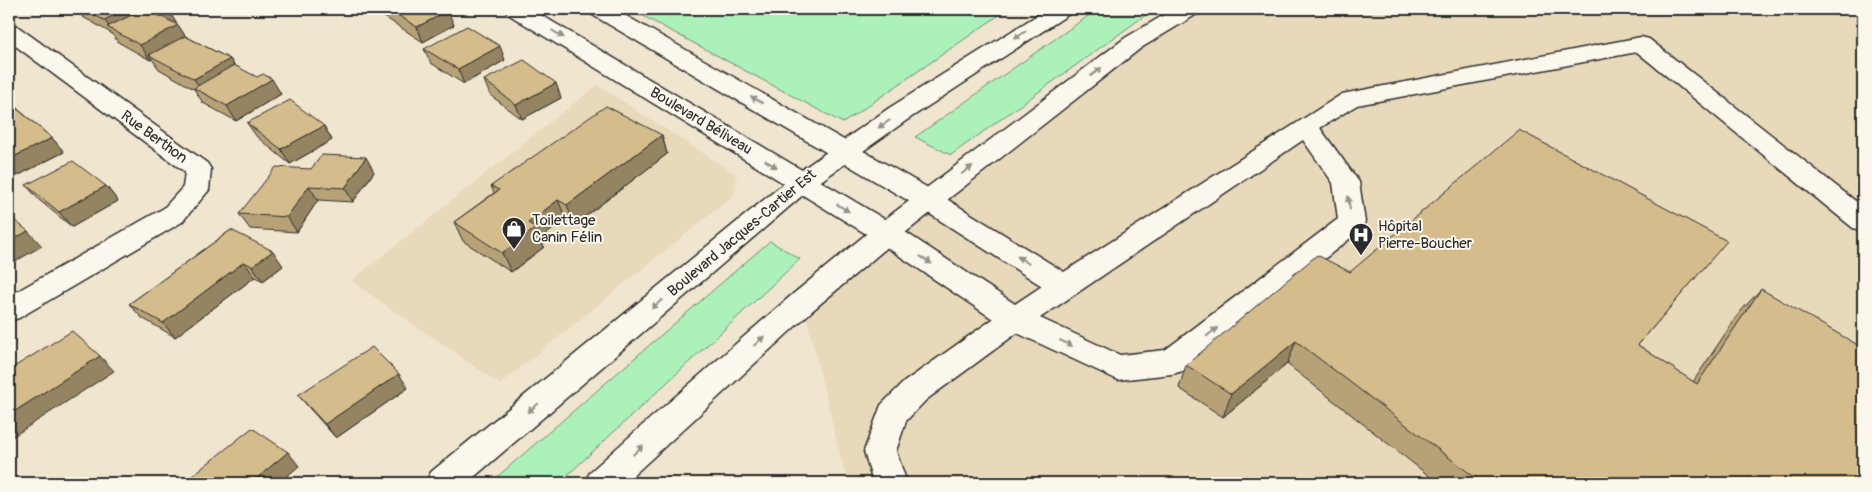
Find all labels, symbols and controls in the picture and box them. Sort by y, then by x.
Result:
one-way arrow [551,30,564,39]
one-way arrow [1013,31,1026,40]
one-way arrow [1089,66,1102,77]
street label: Boulevard Béliveau [646,83,756,159]
one-way arrow [750,96,763,105]
street label: Rue Berthon [117,107,191,167]
one-way arrow [877,119,890,129]
one-way arrow [765,159,778,168]
street label: Boulevard Jacques-Cartier Est [664,165,821,301]
one-way arrow [960,165,973,176]
one-way arrow [1345,194,1353,210]
one-way arrow [837,203,850,212]
place label: Toilettage Canin Félin [532,211,602,247]
shop icon: Toilettage Canin Félin [501,216,527,250]
place label: Hôpital Pierre-Boucher [1378,217,1473,253]
hospital icon: Hôpital Pierre-Boucher [1348,222,1374,256]
one-way arrow [920,255,933,265]
one-way arrow [1017,255,1030,265]
one-way arrow [651,298,664,309]
one-way arrow [1205,326,1218,337]
one-way arrow [752,336,765,347]
one-way arrow [1059,339,1073,347]
one-way arrow [526,403,539,414]
one-way arrow [631,444,643,456]

